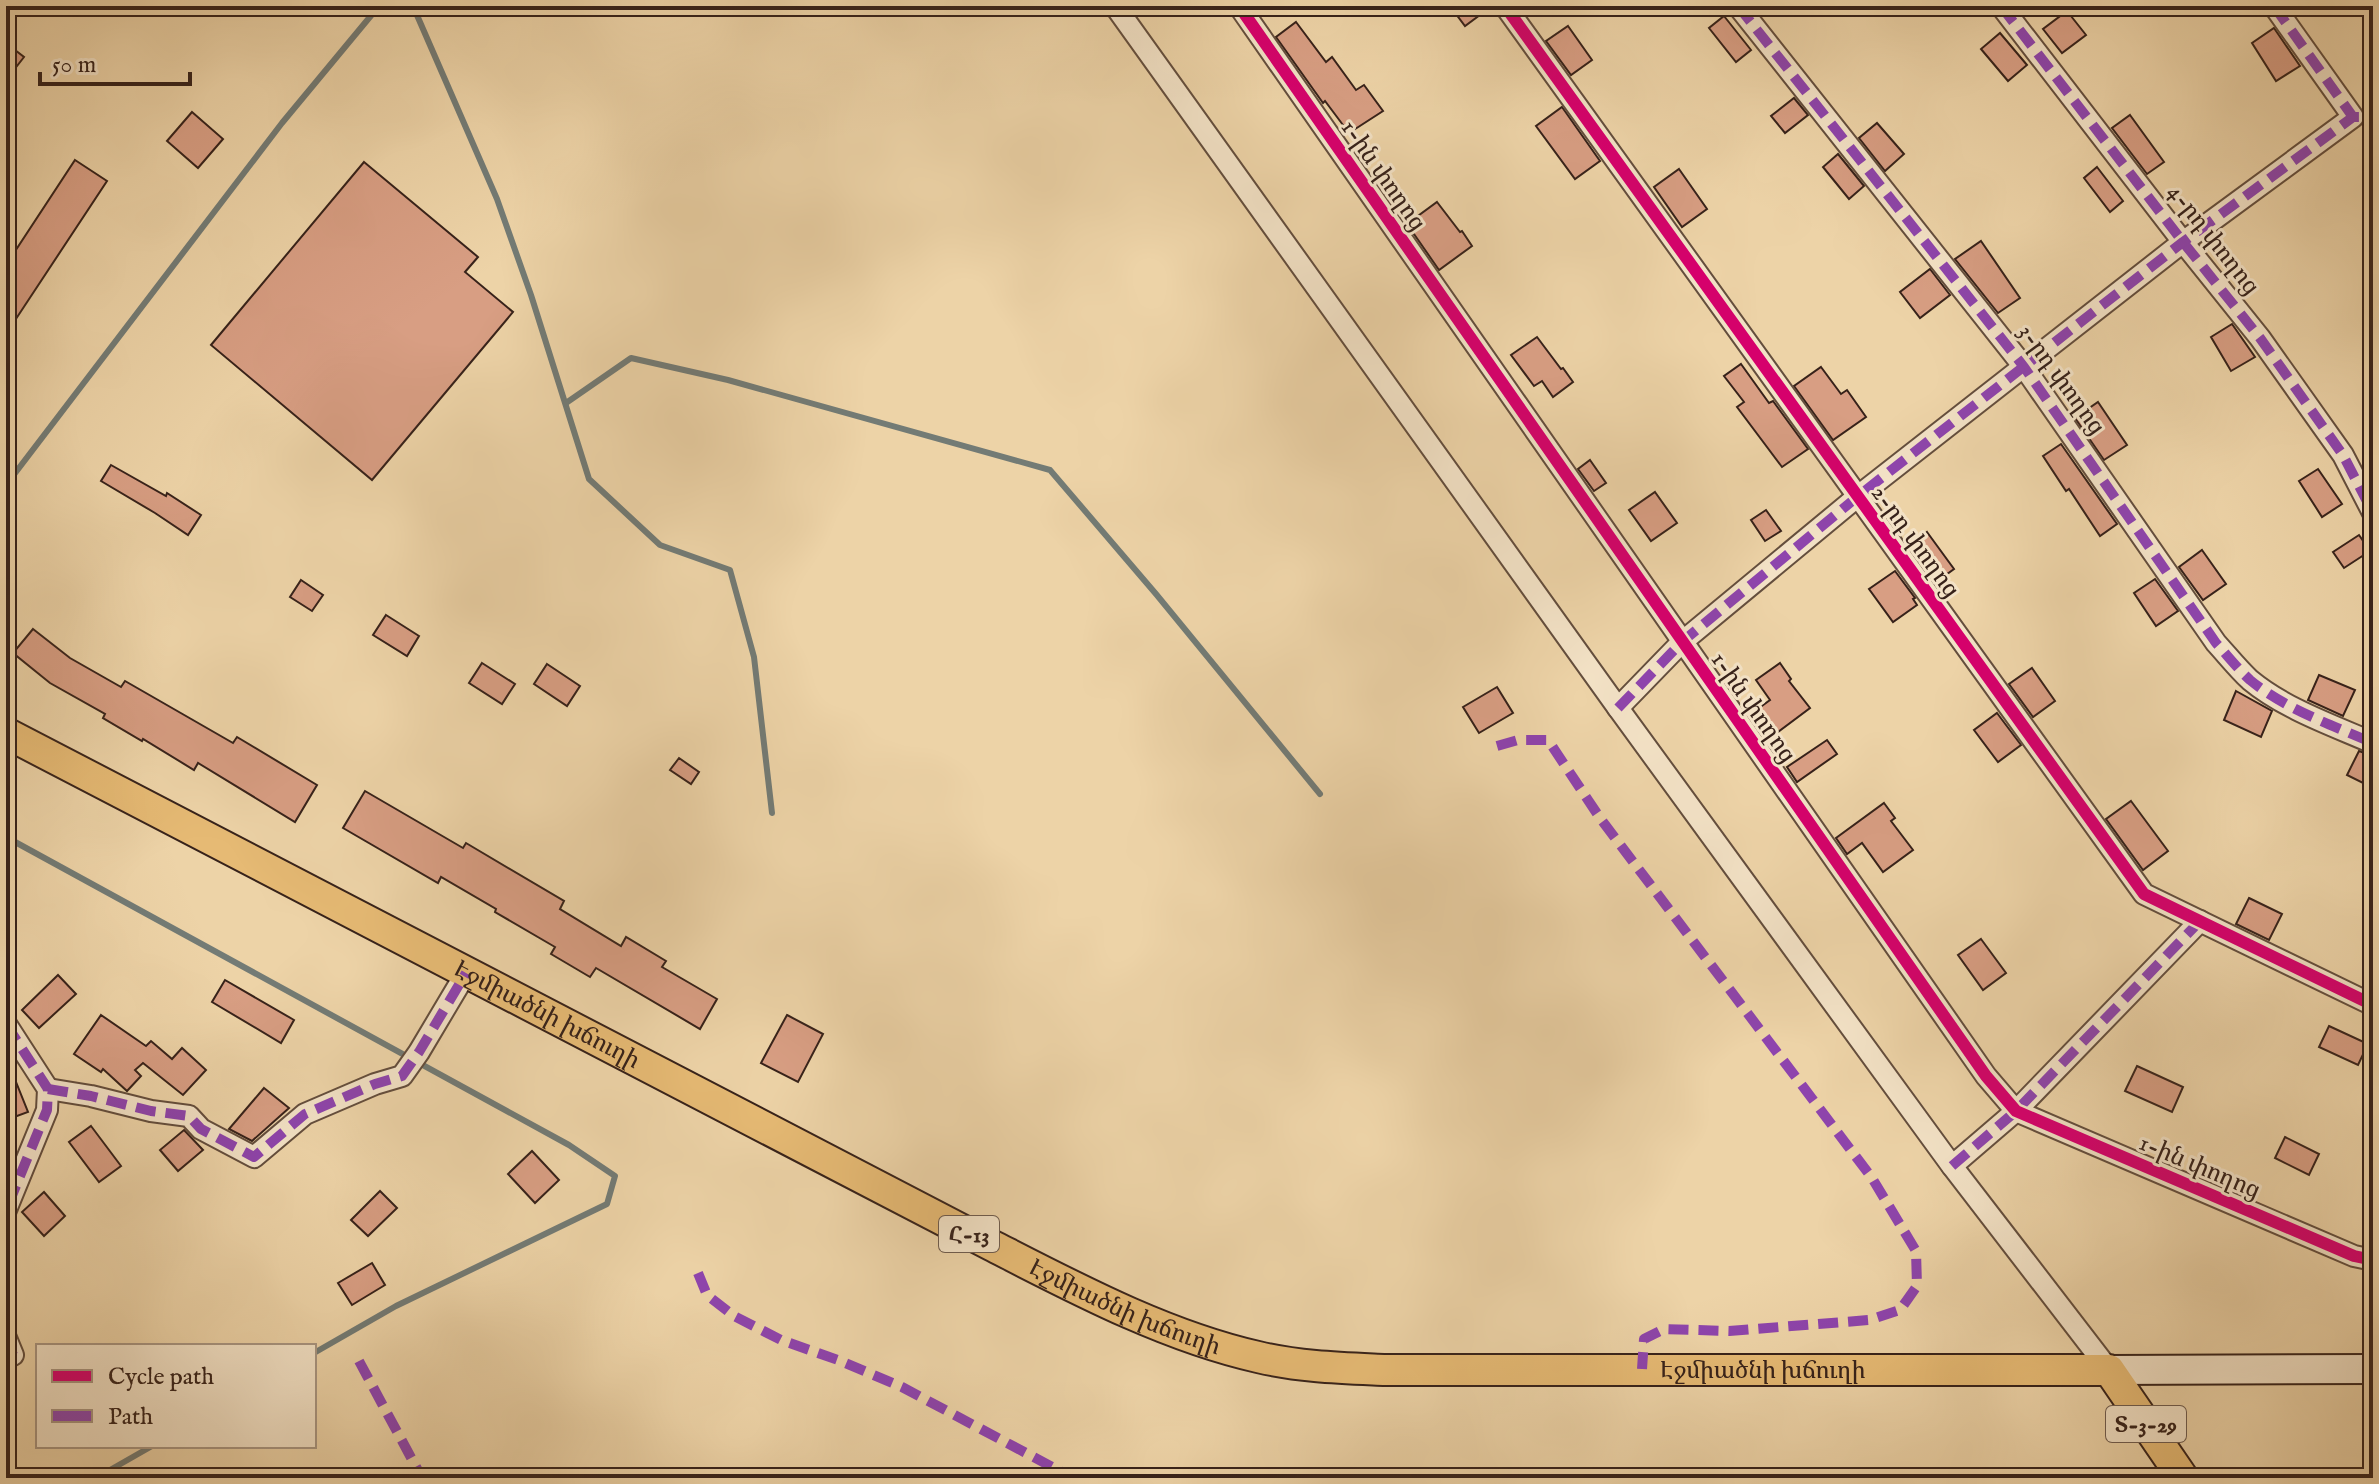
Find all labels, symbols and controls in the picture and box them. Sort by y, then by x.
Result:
scale bar [40,36,190,86]
text: 50 m [52,50,96,81]
street label: 1-ին փողոց [1333,114,1432,237]
street label: 4-րդ փողոց [2160,178,2266,302]
street label: 3-րդ փողոց [2010,318,2111,441]
street label: 2-րդ փողոց [1863,479,1966,604]
street label: 1-ին փողոց [1703,646,1802,769]
street label: Էջմիածնի խճուղի [448,955,645,1077]
street label: 1-ին փողոց [2134,1128,2265,1207]
road number: Հ-13 [939,1216,999,1252]
street label: Էջմիածնի խճուղի [1023,1253,1224,1363]
legend [36,1344,316,1448]
street label: Էջմիածնի խճուղի [1660,1356,1865,1387]
text: Cycle path [108,1362,214,1393]
text: Path [108,1402,153,1433]
road number: Տ-3-29 [2106,1406,2186,1442]

